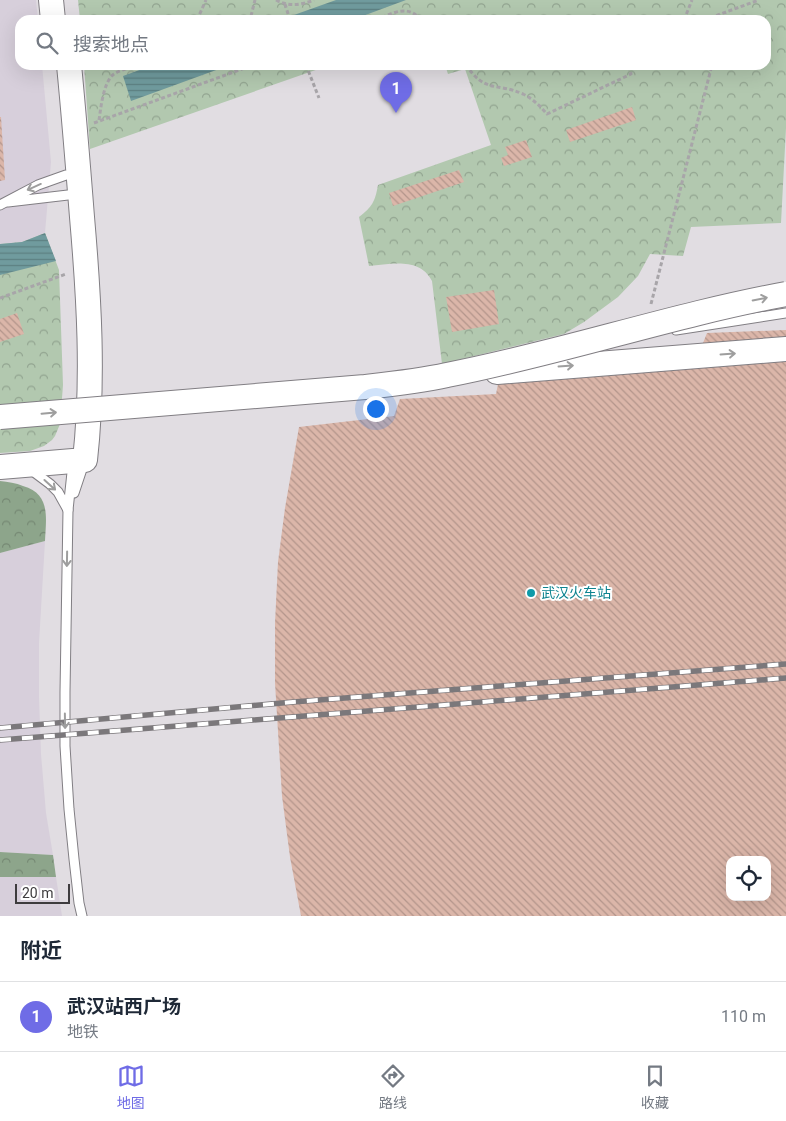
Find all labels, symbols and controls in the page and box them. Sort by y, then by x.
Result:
search box [15,15,771,70]
icon: search [33,29,61,57]
text: 搜索地点 [73,33,149,56]
pin: 1 [380,72,412,113]
one-way arrow [27,183,42,193]
one-way arrow [752,294,768,304]
one-way arrow [720,349,736,358]
one-way arrow [558,362,574,371]
your location [363,396,389,422]
one-way arrow [40,408,56,418]
one-way arrow [43,479,56,490]
one-way arrow [62,550,72,566]
place label: 武汉火车站 [541,585,611,601]
marker: 武汉火车站 [525,587,537,599]
one-way arrow [60,712,70,729]
map controls [726,856,771,901]
button: locate [726,856,771,901]
scale bar [15,881,70,904]
text: 20 m [22,885,54,901]
text: 附近 [20,939,62,963]
text: 武汉站西广场 [67,995,181,1018]
text: 1 [31,1007,41,1026]
text: 110 m [721,1007,766,1026]
text: 地铁 [67,1022,99,1041]
tab: 地图 [117,1062,145,1112]
tab: 路线 [379,1062,407,1112]
tab: 收藏 [641,1062,669,1112]

